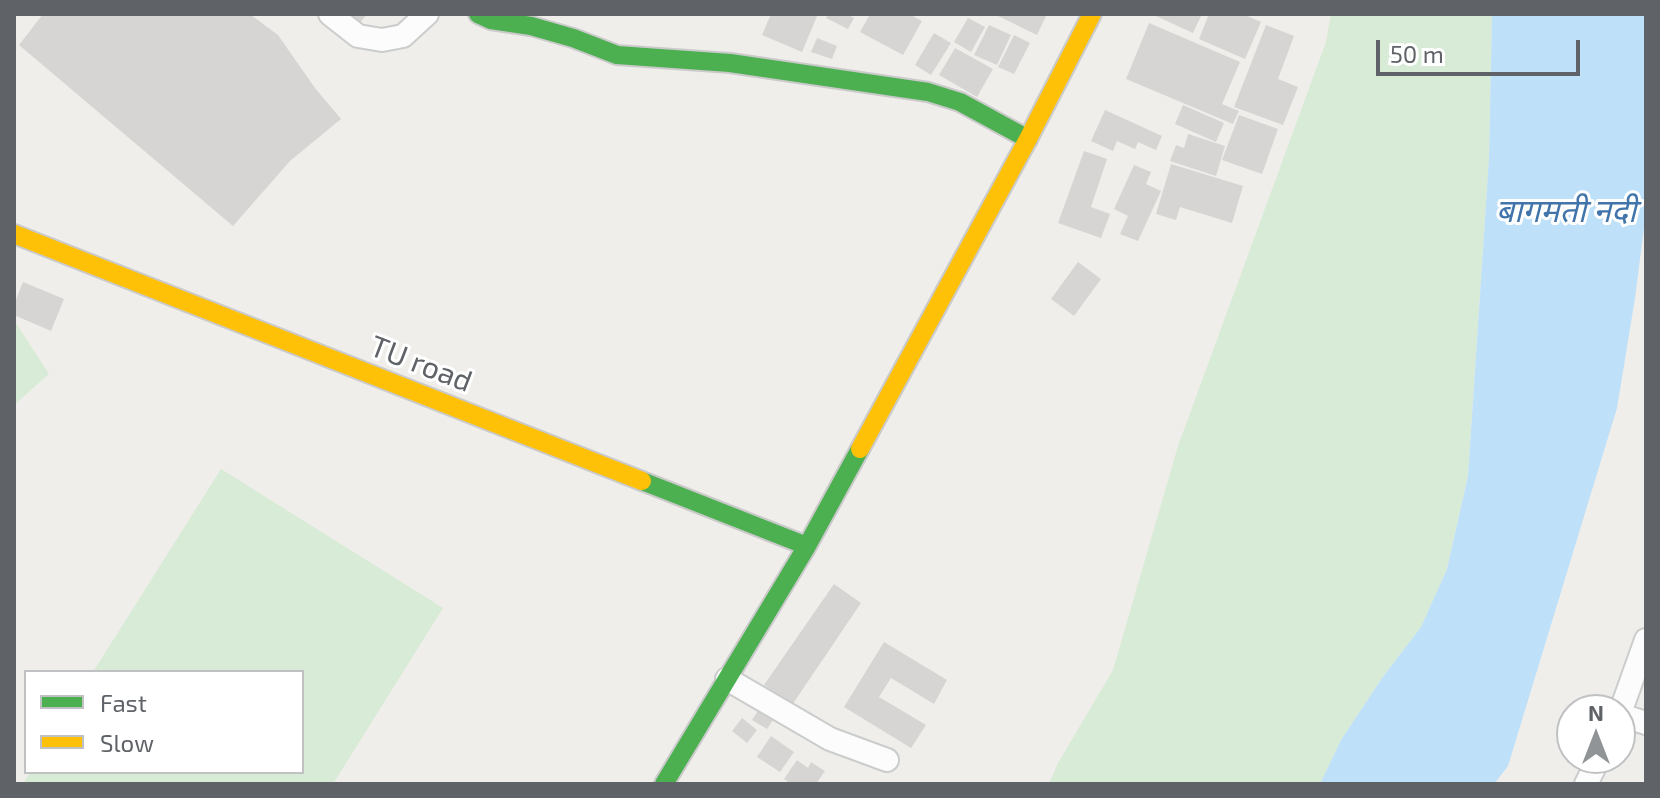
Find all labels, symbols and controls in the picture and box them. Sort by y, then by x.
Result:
scale bar [1380,24,1584,74]
text: 50 m [1390,39,1444,68]
water label: बागमती नदी [1496,192,1636,230]
street label: TU road [365,328,477,400]
legend [24,670,304,774]
text: Fast [100,688,147,717]
north arrow [1556,694,1636,774]
text: N [1588,699,1604,725]
text: Slow [100,728,154,757]

